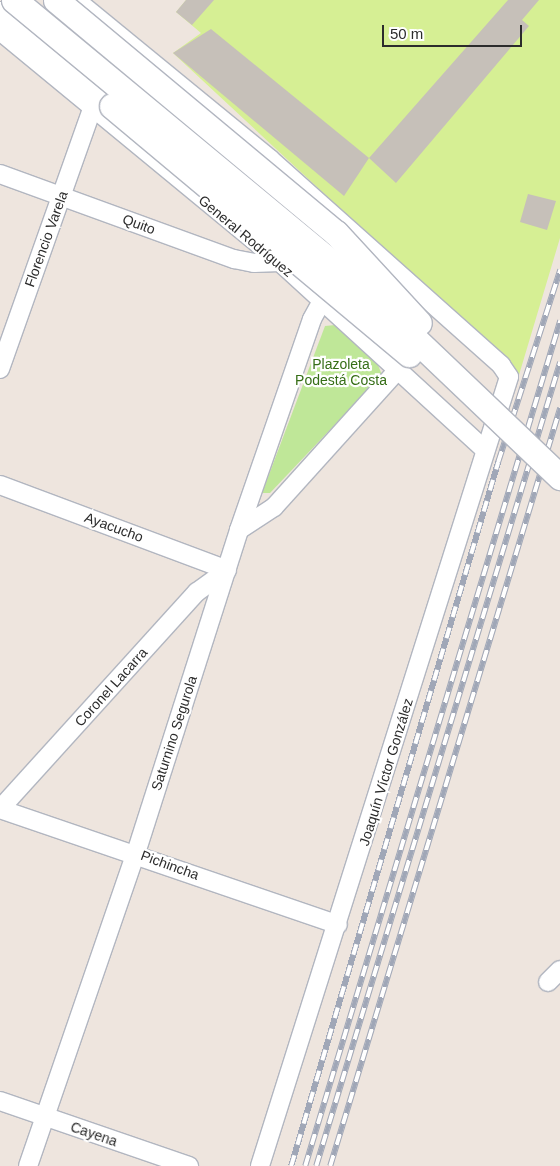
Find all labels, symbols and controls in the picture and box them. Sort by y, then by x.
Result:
scale bar [385,15,525,47]
text: 50 m [390,25,423,42]
street label: Florencio Varela [21,189,71,289]
street label: General Rodríguez [195,192,297,280]
street label: Quito [120,210,158,238]
park label: Plazoleta Podestá Costa [295,356,387,388]
street label: Ayacucho [82,509,146,545]
street label: Coronel Lacarra [71,644,151,730]
street label: Saturnino Segurola [147,673,201,793]
street label: Joaquín Víctor González [356,696,416,848]
street label: Pichincha [139,847,201,883]
street label: Cayena [68,1118,120,1150]

